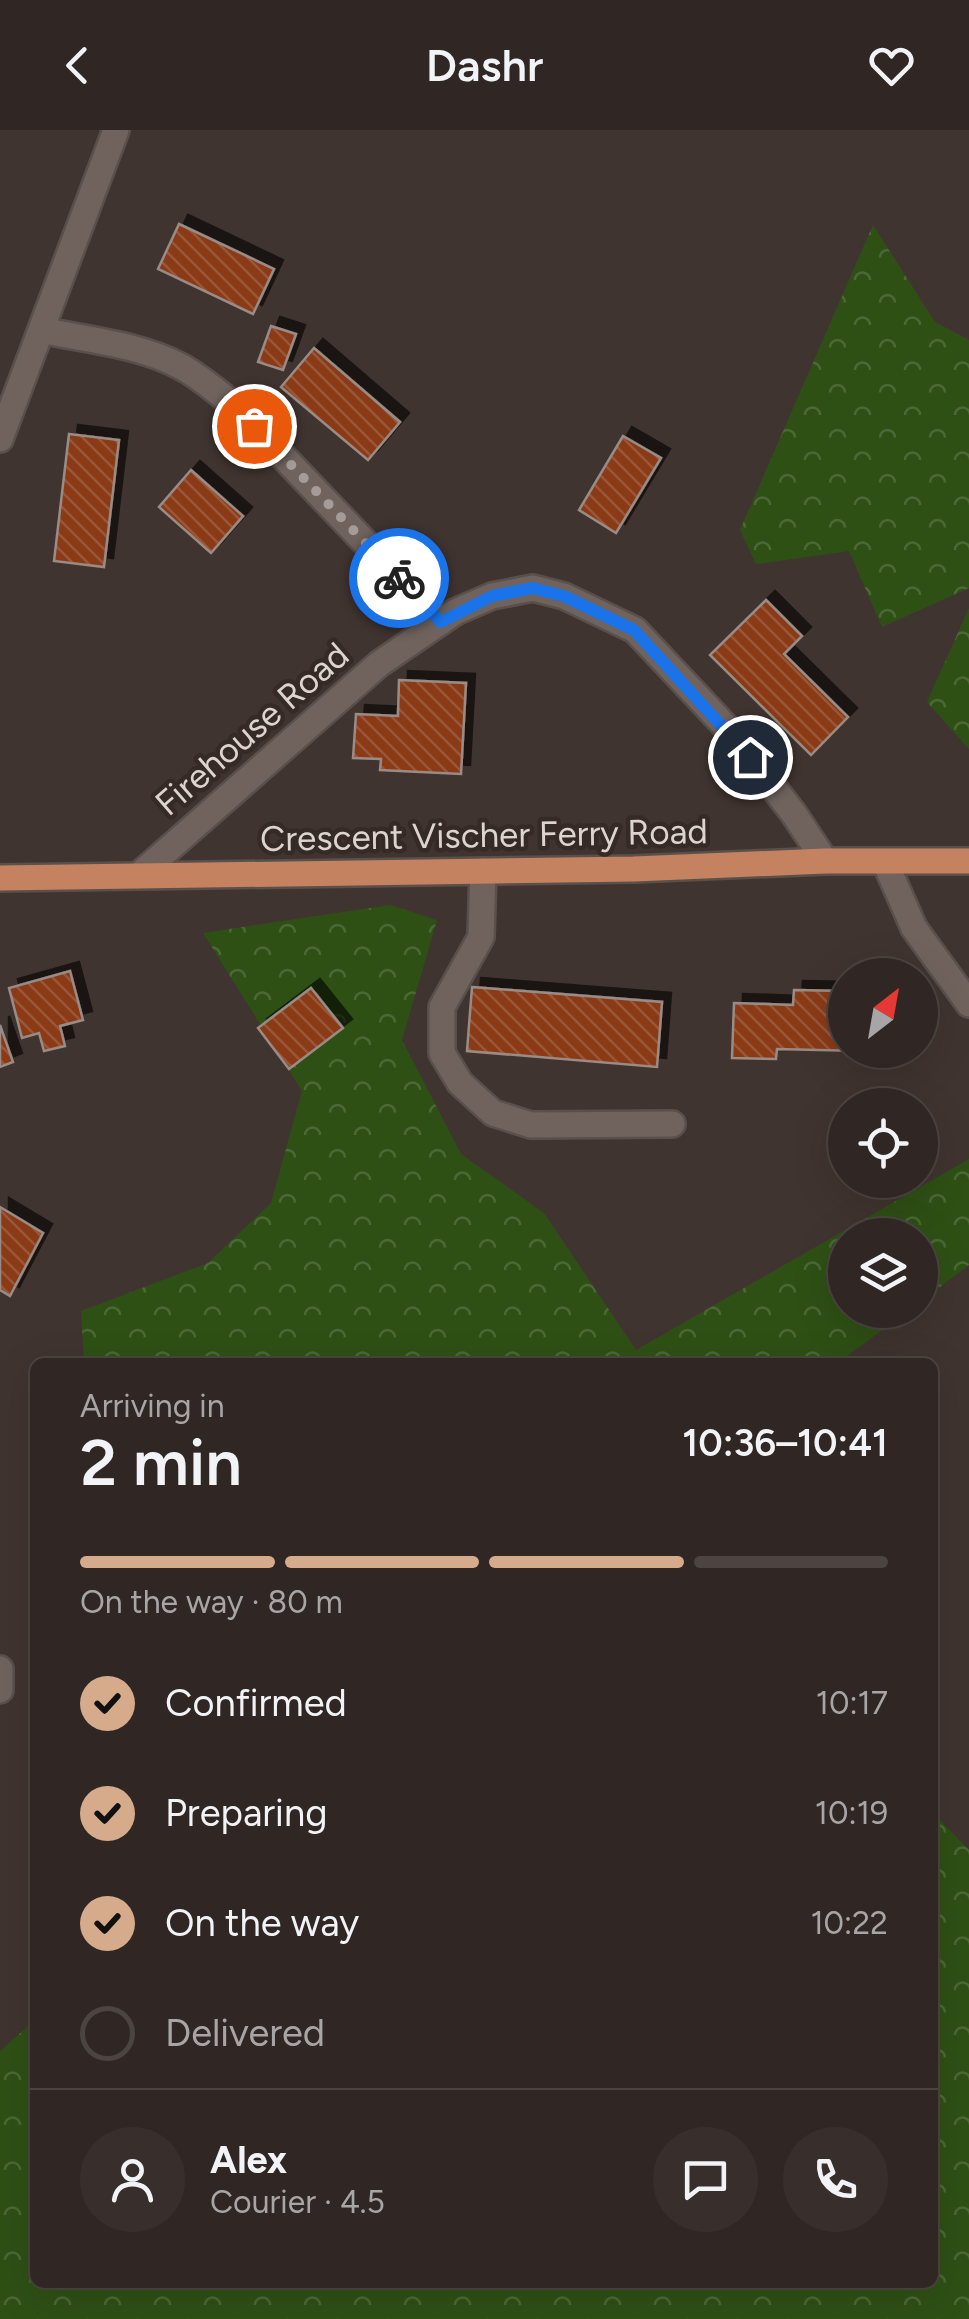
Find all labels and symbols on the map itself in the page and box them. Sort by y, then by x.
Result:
pin [212,384,297,469]
courier [349,528,449,628]
street label: Firehouse Road [147,634,357,824]
pin [708,715,793,800]
street label: Crescent Vischer Ferry Road [260,810,708,860]
north arrow [828,958,938,1068]

